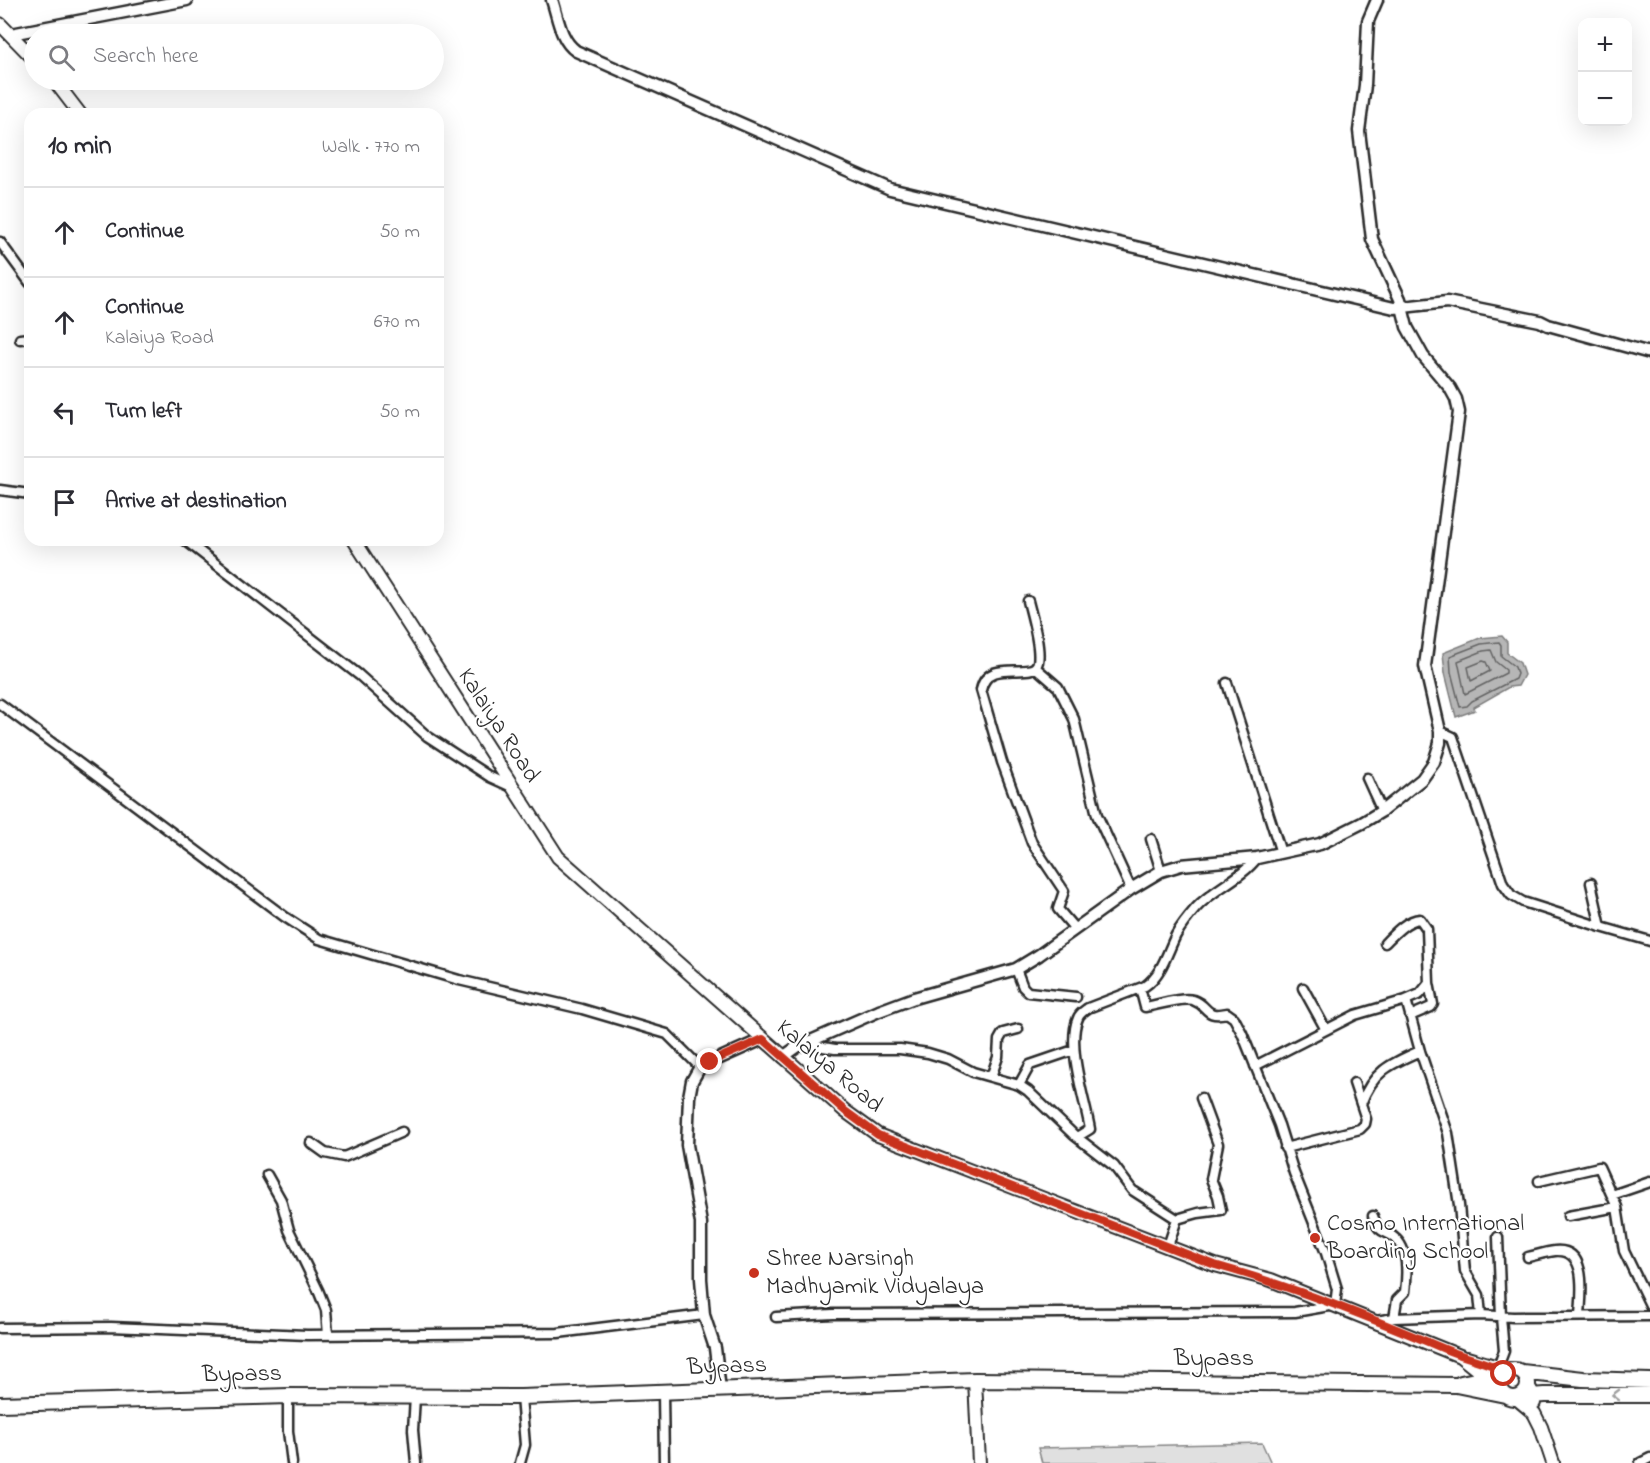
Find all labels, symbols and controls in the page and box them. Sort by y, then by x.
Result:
map controls [1578,18,1632,126]
button: + [1578,18,1632,72]
search box [24,24,444,90]
icon: search [45,41,78,74]
text: Search here [93,41,198,73]
button: − [1578,72,1632,126]
text: 10 min [48,128,112,166]
text: Walk · 770 m [322,133,420,162]
icon: ahead [48,216,81,249]
text: Continue [105,216,184,248]
text: 50 m [379,218,420,247]
text: Continue [105,292,184,324]
icon: ahead [48,306,81,339]
text: 670 m [374,308,420,337]
text: Kalaiya Road [105,324,214,353]
icon: left [48,396,81,429]
text: Turn left [105,396,182,428]
text: 50 m [379,398,420,427]
icon: arrive [48,486,81,519]
text: Arrive at destination [105,486,287,518]
street label: Kalaiya Road [447,662,548,791]
street label: Kalaiya Road [767,1012,891,1123]
route end [696,1048,722,1074]
place label: Cosmo International Boarding School [1326,1207,1524,1270]
marker: Cosmo International Boarding School [1308,1231,1322,1245]
place label: Shree Narsingh Madhyamik Vidyalaya [766,1242,984,1306]
marker: Shree Narsingh Madhyamik Vidyalaya [747,1266,761,1280]
street label: Bypass [1173,1342,1254,1378]
street label: Bypass [685,1348,768,1387]
street label: Bypass [201,1357,282,1394]
route start [1490,1360,1516,1386]
one-way arrow [1612,1388,1621,1401]

